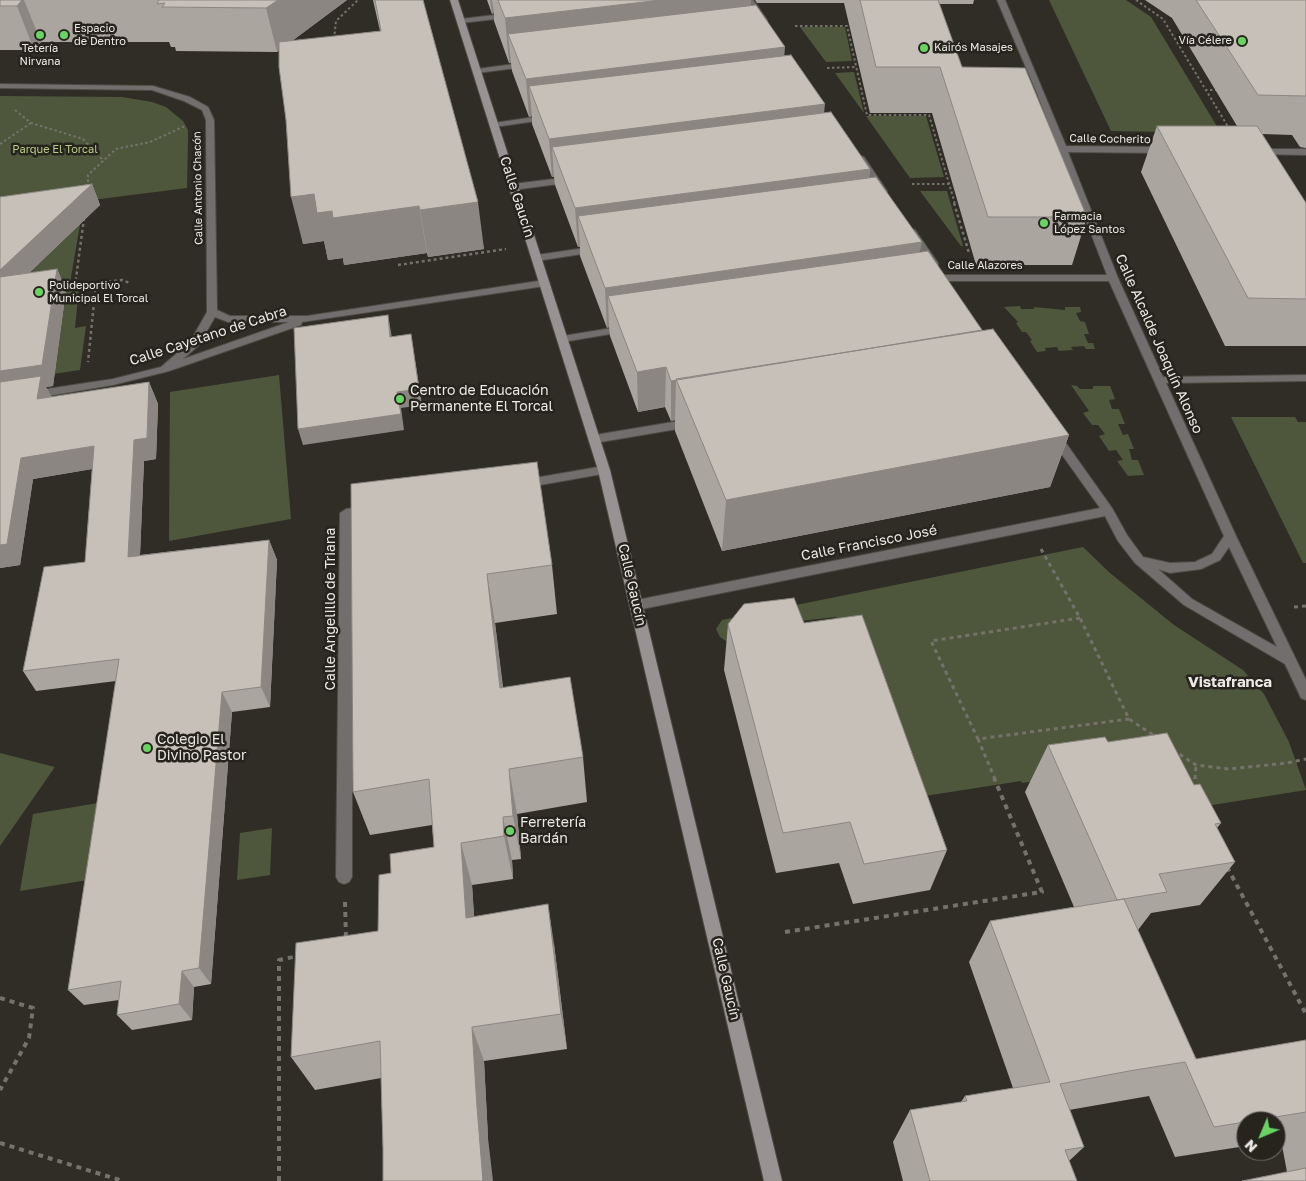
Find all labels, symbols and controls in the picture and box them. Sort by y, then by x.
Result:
place label: Espacio de Dentro [74,22,126,48]
marker: Tetería Nirvana [34,29,46,41]
marker: Espacio de Dentro [58,29,70,41]
place label: Vía Célere [1179,34,1232,48]
marker: Vía Célere [1236,35,1248,47]
place label: Kairós Masajes [934,41,1013,55]
place label: Tetería Nirvana [20,42,60,68]
marker: Kairós Masajes [918,42,930,54]
street label: Calle Antonio Chacón [190,131,206,245]
street label: Calle Cocherito [1069,132,1151,146]
park label: Parque El Torcal [12,143,98,157]
street label: Calle Gaucín [496,154,538,240]
place label: Farmacia López Santos [1054,210,1125,236]
marker: Farmacia López Santos [1038,217,1050,229]
street label: Calle Alcalde Joaquín Alonso [1112,252,1206,436]
street label: Calle Alazores [947,259,1023,273]
place label: Polideportivo Municipal El Torcal [49,279,148,305]
marker: Polideportivo Municipal El Torcal [33,286,45,298]
street label: Calle Cayetano de Cabra [127,303,289,369]
place label: Centro de Educación Permanente El Torcal [410,383,553,416]
marker: Centro de Educación Permanente El Torcal [394,393,406,405]
street label: Calle Francisco José [800,522,938,564]
street label: Calle Angelillo de Triana [323,528,339,690]
street label: Calle Gaucín [614,542,650,628]
district label: Vistafranca [1188,673,1272,691]
place label: Colegio El Divino Pastor [157,732,246,764]
marker: Colegio El Divino Pastor [141,742,153,754]
place label: Ferretería Bardán [520,815,586,848]
marker: Ferretería Bardán [504,825,516,837]
street label: Calle Gaucín [708,936,744,1022]
north arrow [1236,1111,1286,1161]
text: N [1241,1136,1261,1156]

